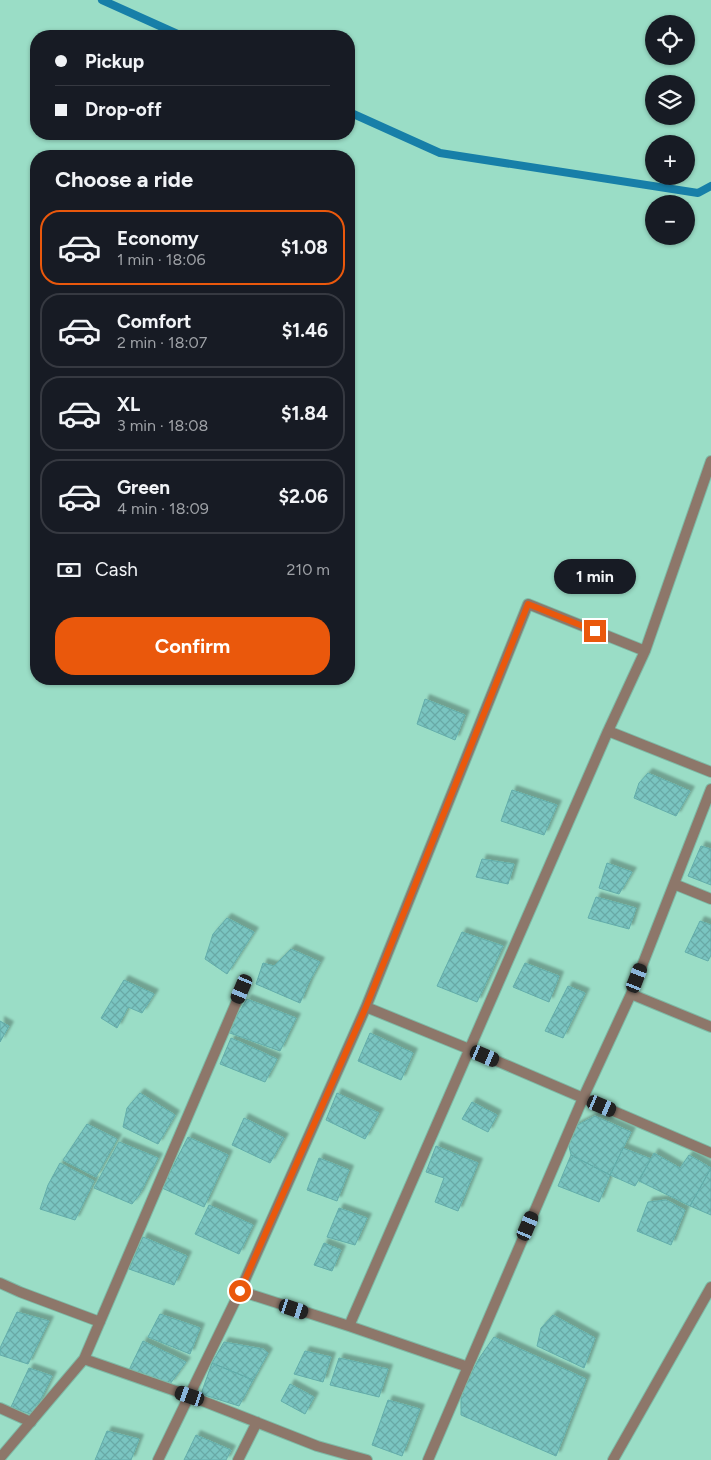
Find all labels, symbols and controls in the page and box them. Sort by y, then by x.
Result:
map controls [645,15,695,245]
button: locate [645,15,695,65]
text: Pickup [85,50,144,73]
button: layers [645,75,695,125]
text: Drop-off [85,98,162,121]
button: + [645,135,695,185]
text: Choose a ride [55,166,193,193]
button: − [645,195,695,245]
icon: car [57,225,102,270]
text: Economy [117,227,199,250]
text: $1.08 [281,236,328,259]
text: 1 min · 18:06 [117,250,206,269]
icon: car [57,308,102,353]
text: Comfort [117,310,192,333]
text: $1.46 [282,319,328,342]
text: 2 min · 18:07 [117,333,207,352]
icon: car [57,391,102,436]
text: XL [117,393,140,416]
text: $1.84 [281,402,328,425]
text: 3 min · 18:08 [117,416,208,435]
icon: car [57,474,102,519]
text: Green [117,476,170,499]
text: $2.06 [278,485,328,508]
text: 4 min · 18:09 [117,499,209,518]
icon: cash [55,556,83,584]
text: Cash [95,558,138,581]
callout: 1 min [554,558,636,594]
text: 210 m [287,560,330,579]
text: 1 min [576,567,614,586]
button: Confirm [55,617,330,675]
route end [584,620,606,642]
car [624,961,649,995]
car [229,972,254,1006]
car [468,1043,501,1069]
car [585,1093,618,1119]
car [515,1209,540,1243]
route start [229,1280,251,1302]
car [277,1297,310,1321]
car [173,1384,206,1408]

